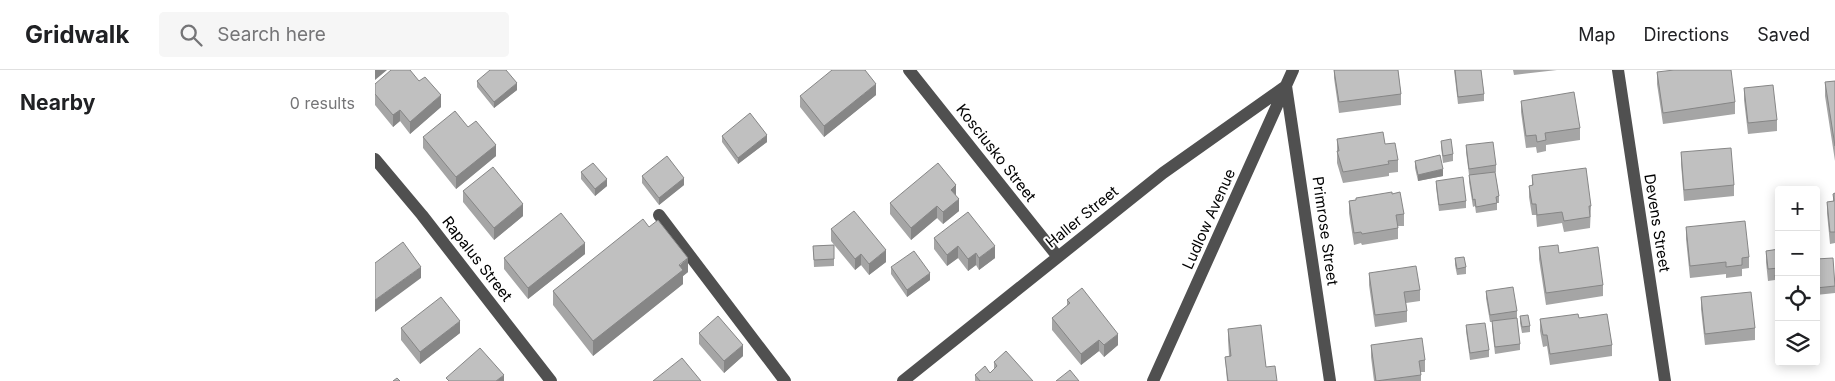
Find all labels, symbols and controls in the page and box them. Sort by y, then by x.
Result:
search box [159,12,509,57]
text: Gridwalk [25,20,129,49]
icon: search [177,21,205,49]
text: Search here [217,23,326,46]
text: Map [1578,24,1616,45]
text: Directions [1644,24,1729,45]
text: Saved [1757,24,1810,45]
text: Nearby [20,90,95,115]
text: 0 results [290,93,355,113]
street label: Kosciusko Street [952,100,1041,205]
street label: Ludlow Avenue [1178,166,1239,272]
street label: Devens Street [1640,172,1675,274]
street label: Primrose Street [1308,175,1343,287]
street label: Haller Street [1042,182,1122,252]
map controls [1775,186,1820,366]
button: + [1775,186,1820,231]
street label: Rapalus Street [438,212,517,305]
button: − [1775,231,1820,276]
button: locate [1775,276,1820,321]
button: layers [1775,321,1820,366]

